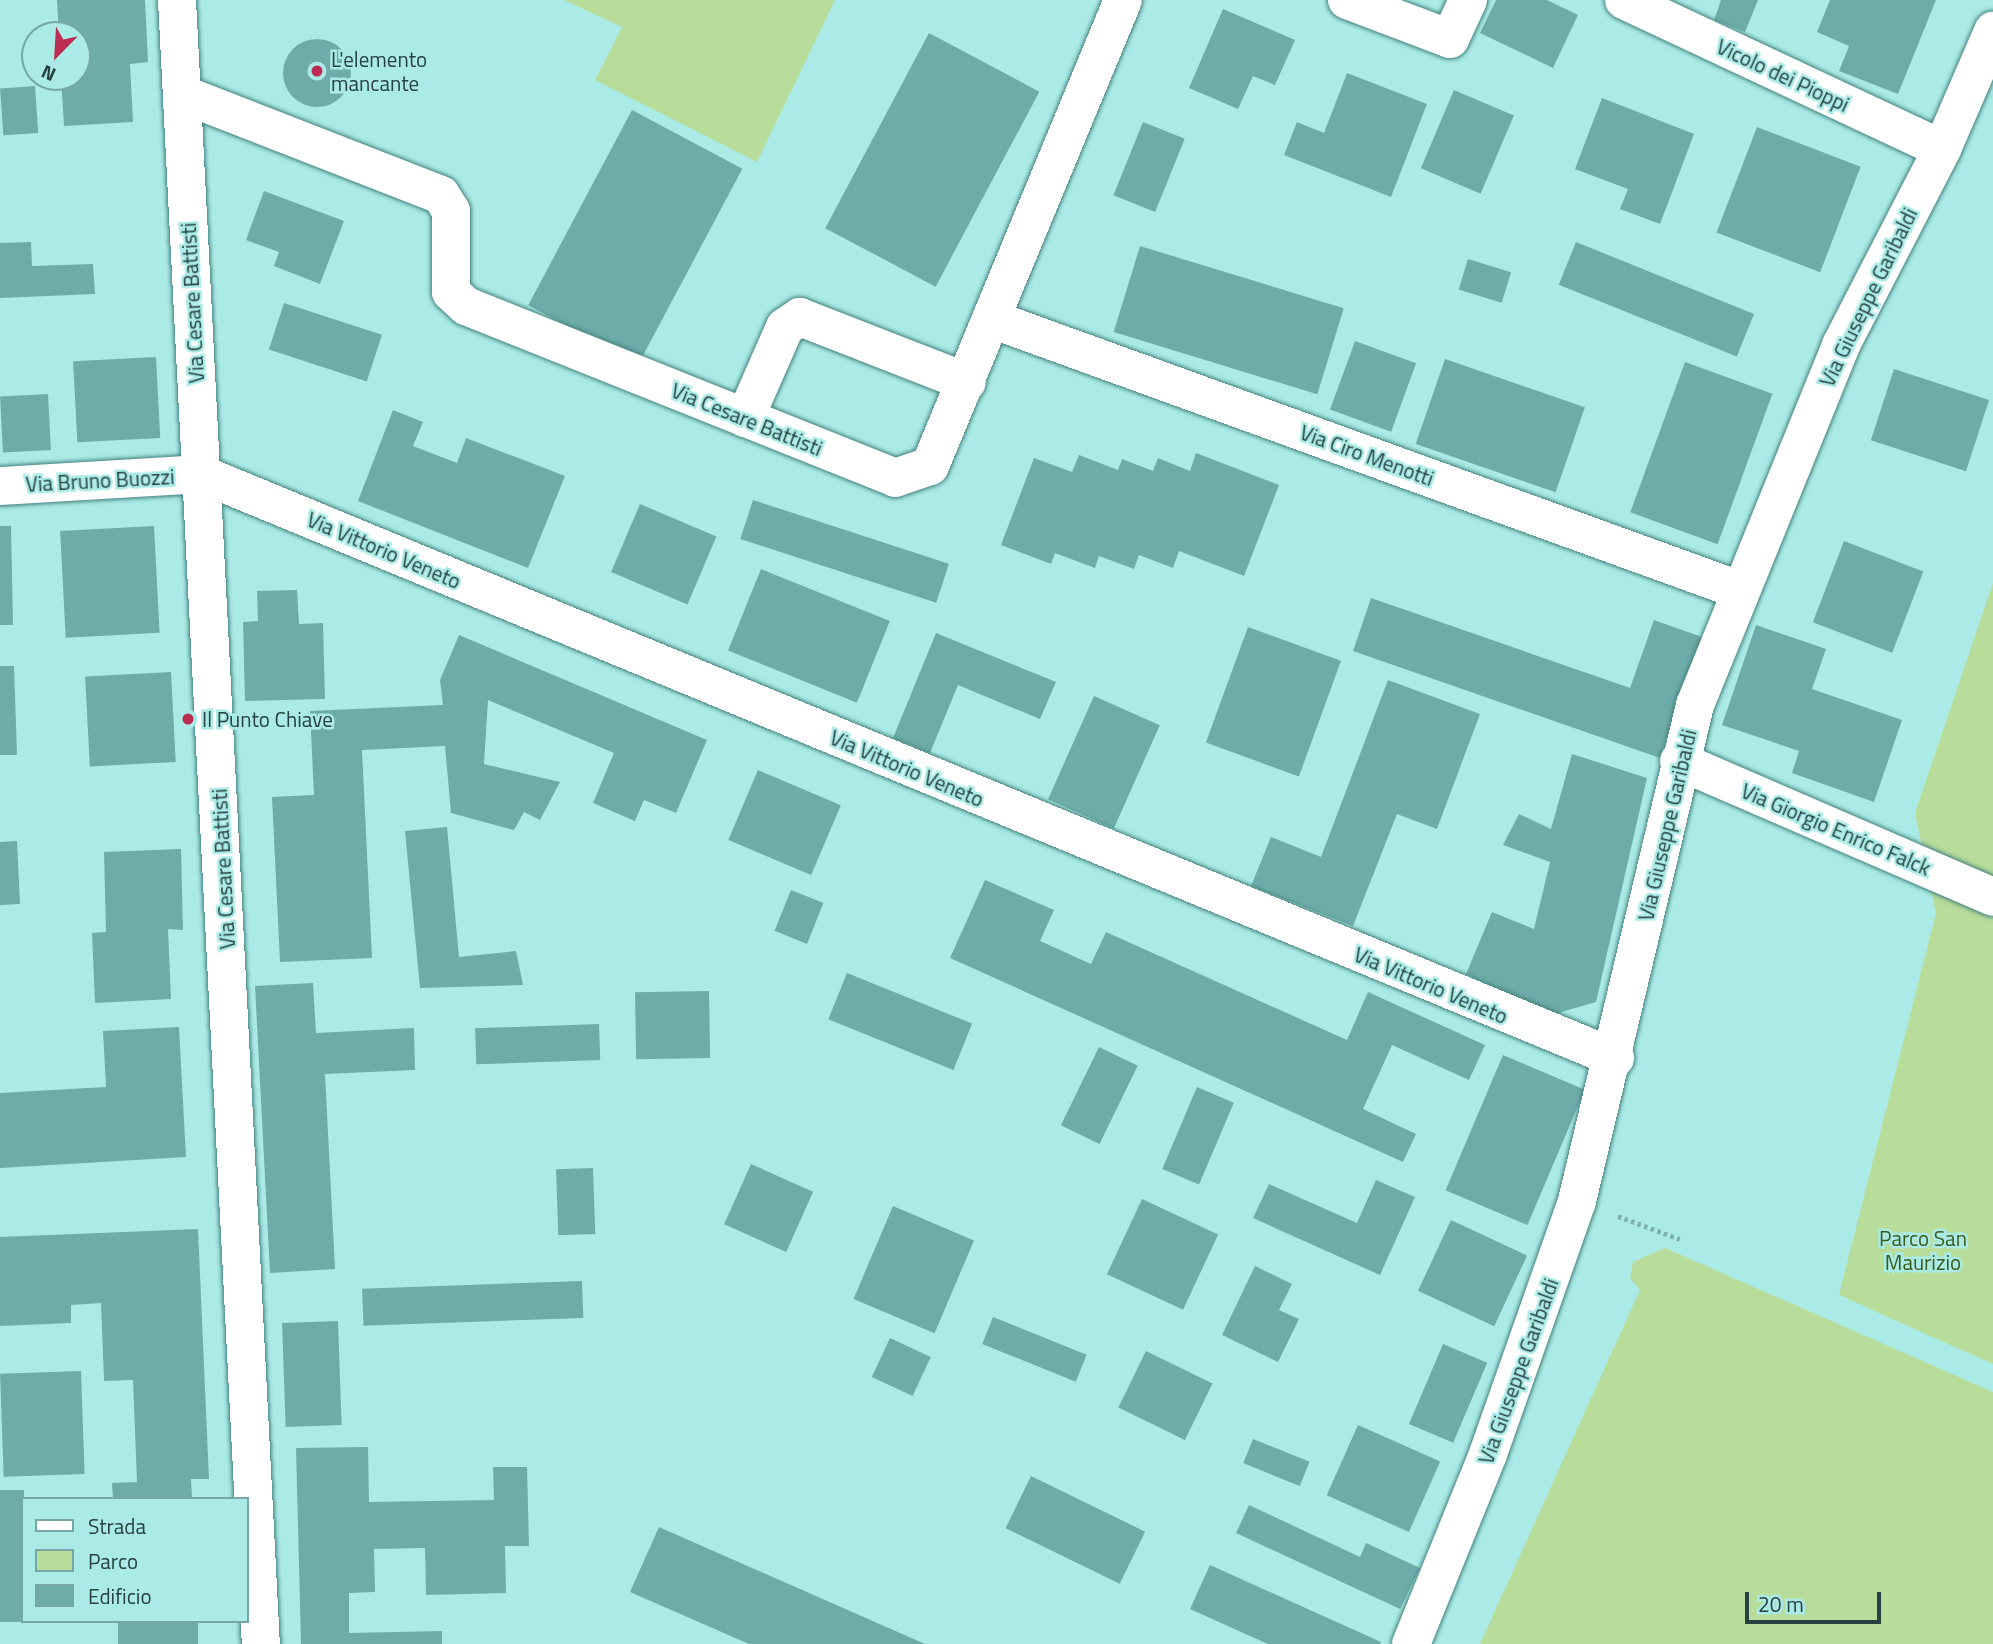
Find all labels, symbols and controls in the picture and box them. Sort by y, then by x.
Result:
north arrow [21,21,91,91]
street label: Vicolo dei Pioppi [1713,33,1853,117]
place label: L'elemento mancante [331,46,427,96]
text: N [36,58,60,90]
marker: L'elemento mancante [309,63,325,79]
street label: Via Giuseppe Garibaldi [1814,203,1922,391]
street label: Via Cesare Battisti [175,222,209,384]
street label: Via Cesare Battisti [668,377,826,461]
street label: Via Ciro Menotti [1297,419,1437,491]
street label: Via Bruno Buozzi [25,464,175,496]
street label: Via Vittorio Veneto [303,506,465,594]
place label: Il Punto Chiave [202,706,333,732]
marker: Il Punto Chiave [180,711,196,727]
street label: Via Vittorio Veneto [826,724,988,812]
street label: Via Giuseppe Garibaldi [1633,727,1701,923]
street label: Via Giorgio Enrico Falck [1738,778,1934,880]
street label: Via Cesare Battisti [206,788,240,950]
street label: Via Vittorio Veneto [1350,941,1512,1029]
park label: Parco San Maurizio [1879,1225,1967,1275]
street label: Via Giuseppe Garibaldi [1473,1275,1563,1467]
legend [21,1497,248,1623]
text: Strada [88,1510,146,1542]
text: Parco [88,1545,138,1577]
scale bar [1748,1578,1884,1622]
text: Edificio [88,1580,152,1612]
text: 20 m [1758,1588,1804,1620]

